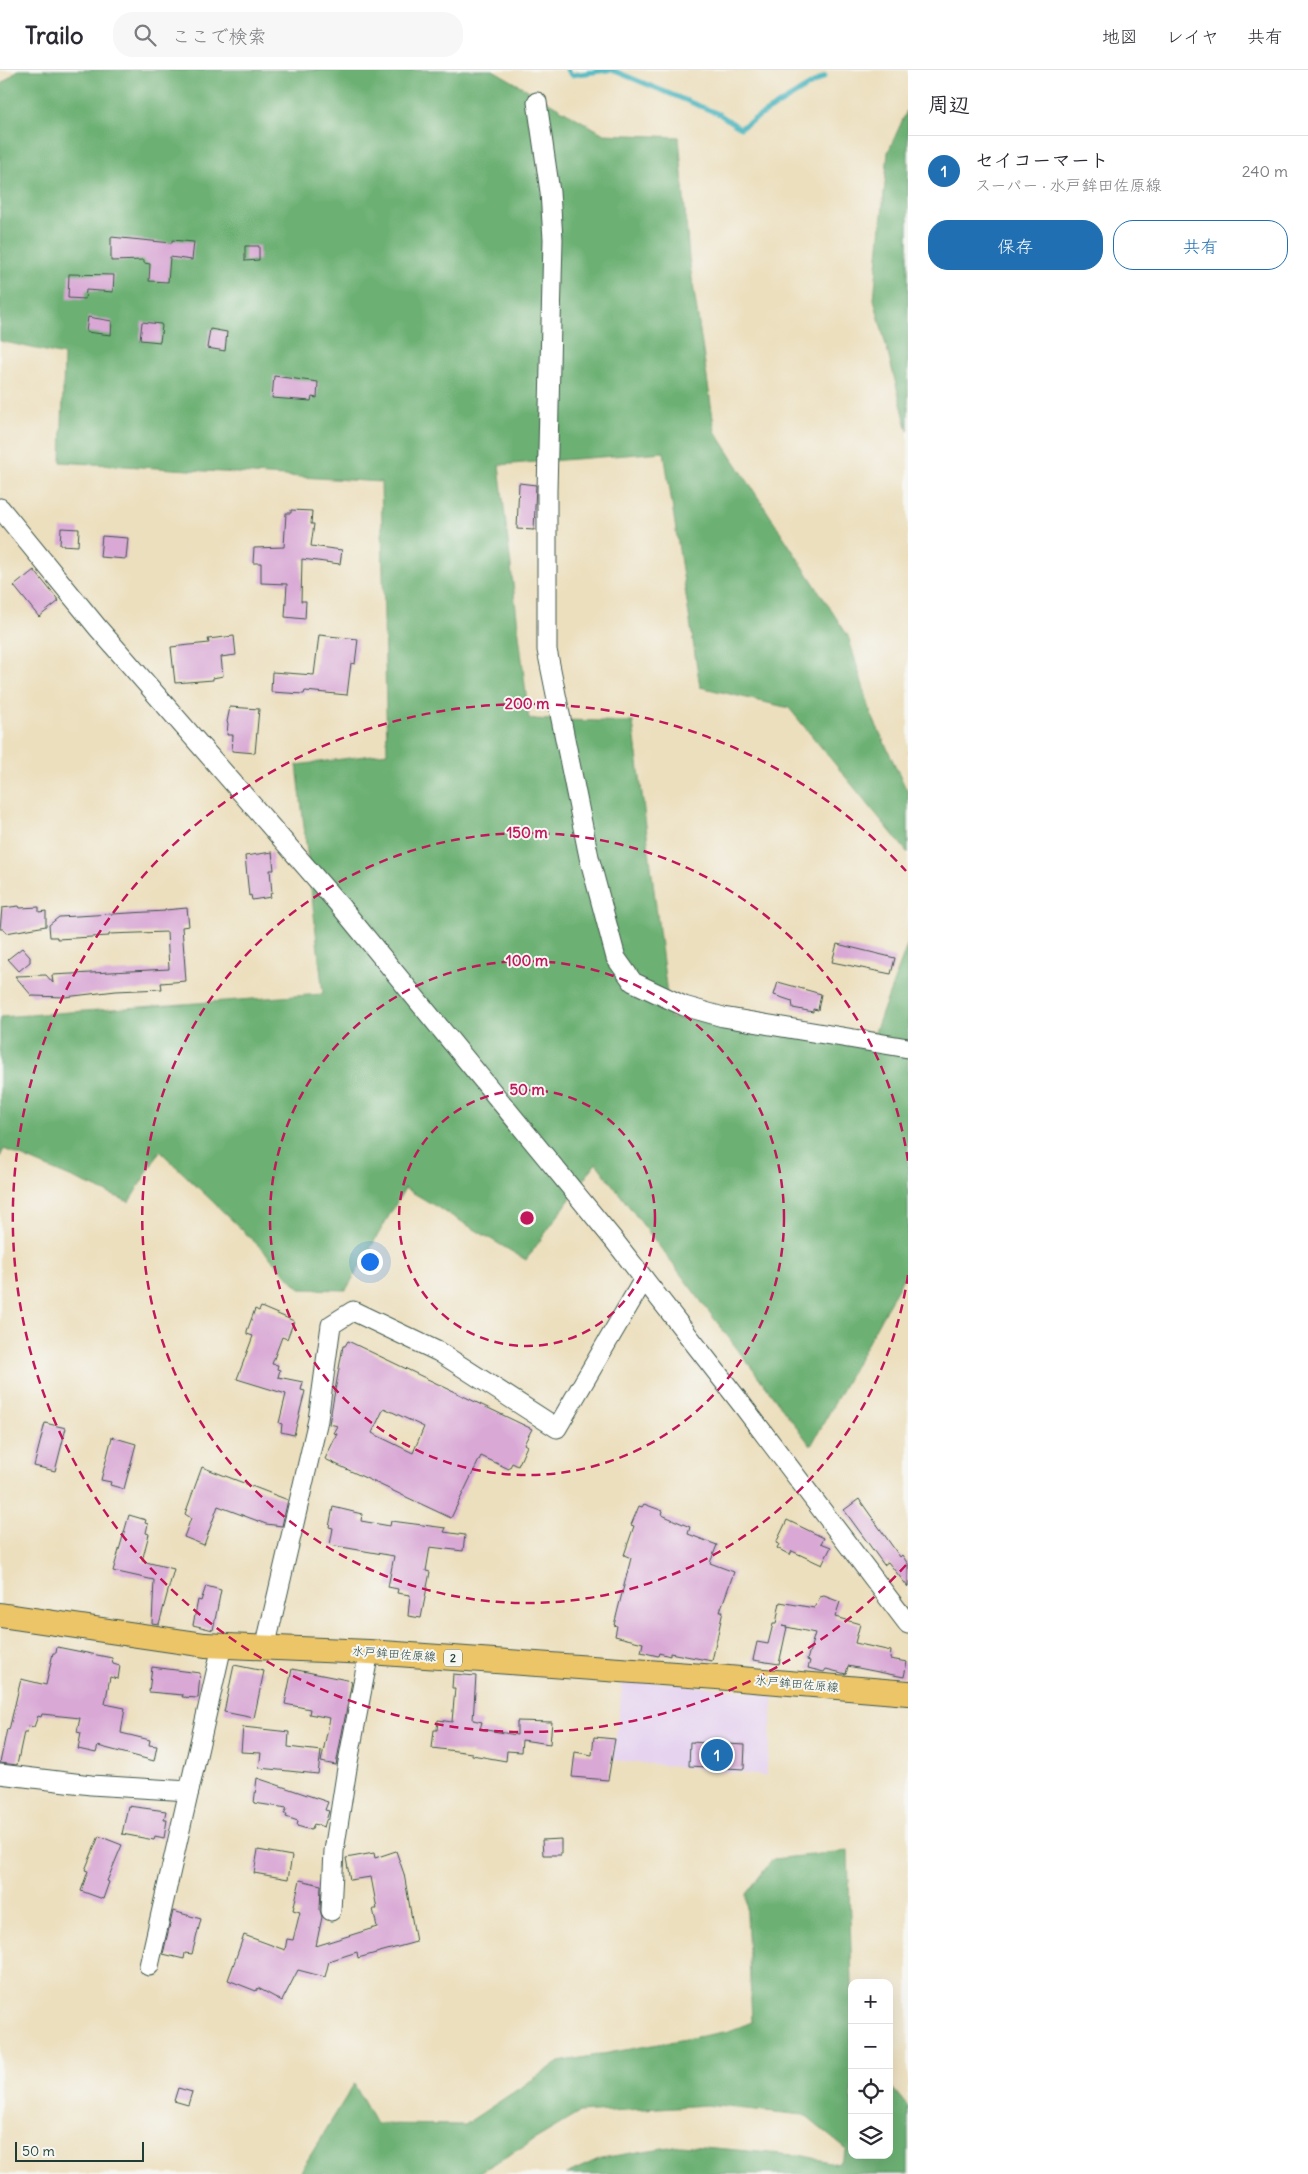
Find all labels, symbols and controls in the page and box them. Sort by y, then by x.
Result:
search box [113,12,463,57]
text: Trailo [25,20,83,50]
icon: search [131,21,159,49]
text: ここで検索 [171,24,266,48]
text: 地図 [1102,25,1138,48]
text: レイヤ [1166,25,1219,48]
text: 共有 [1247,25,1283,48]
text: 周辺 [928,91,970,118]
text: セイコーマート [975,148,1109,172]
text: 1 [941,161,947,181]
text: 240 m [1242,161,1288,181]
text: スーパー · 水戸鉾田佐原線 [975,175,1162,195]
button: 保存 [928,220,1103,270]
button: 共有 [1113,220,1288,270]
text: 200 m [505,694,549,713]
text: 150 m [506,823,548,842]
text: 100 m [506,951,548,970]
text: 50 m [509,1080,545,1099]
centre of rings [518,1209,536,1227]
your location [357,1249,383,1275]
street label: 水戸鉾田佐原線 [352,1643,436,1664]
road number: 2 [444,1650,462,1666]
street label: 水戸鉾田佐原線 [755,1672,840,1695]
pin: 1 [701,1736,733,1774]
map controls [848,1979,893,2159]
button: + [848,1979,893,2024]
button: − [848,2024,893,2069]
button: locate [848,2069,893,2114]
button: layers [848,2114,893,2159]
scale bar [15,2139,144,2162]
text: 50 m [22,2142,55,2160]

